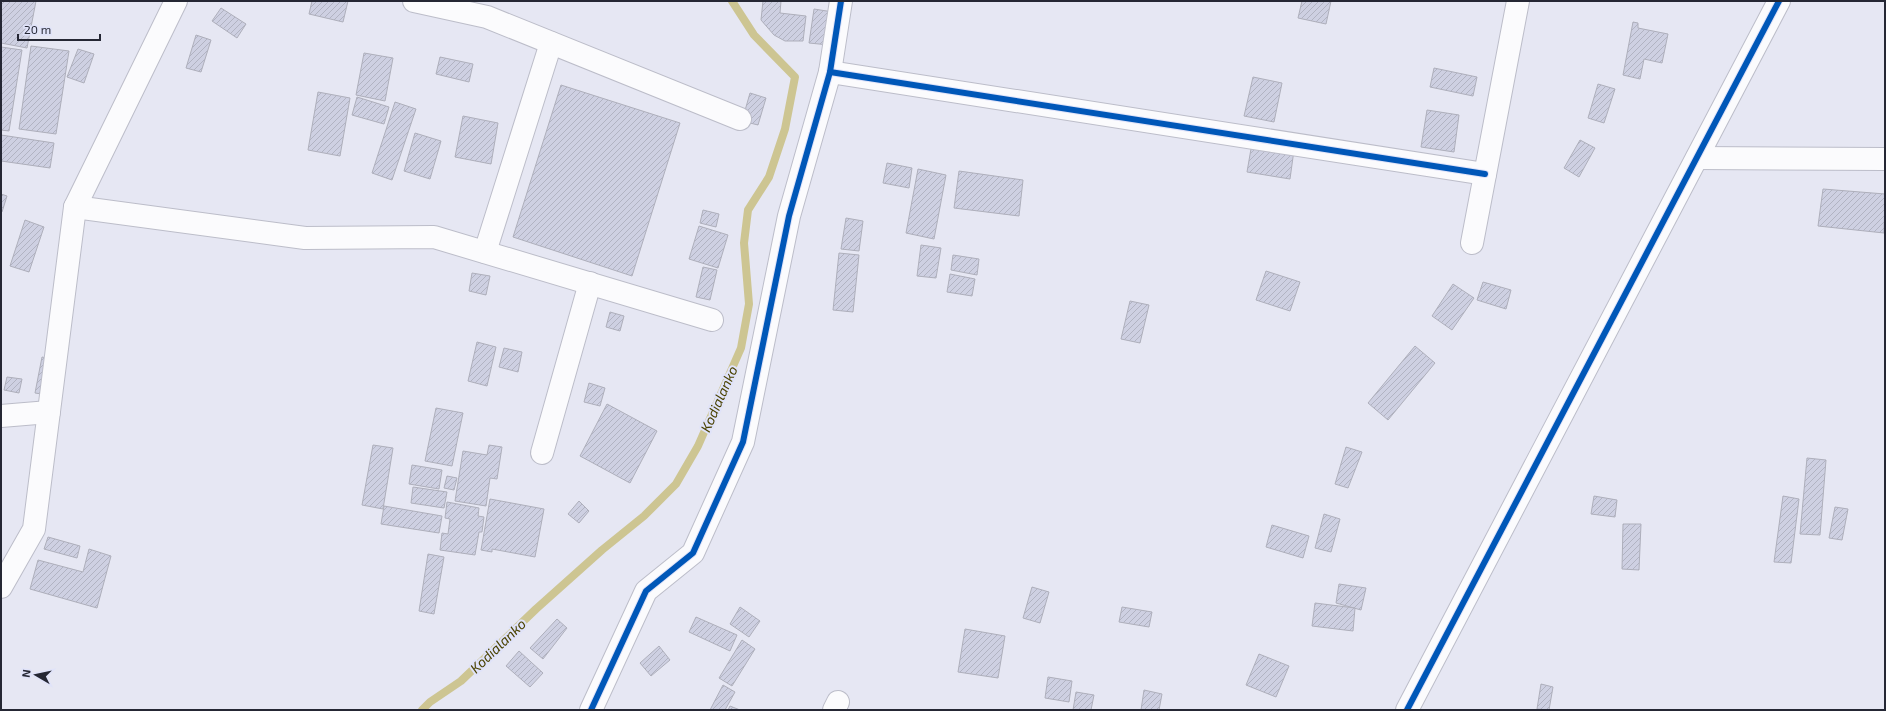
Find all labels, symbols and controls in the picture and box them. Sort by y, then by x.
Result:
scale bar [18,16,100,42]
text: 20 m [24,22,51,36]
water label: Kodialanko [696,363,741,435]
water label: Kodialanko [466,615,529,676]
north arrow [16,655,56,695]
text: N [19,668,33,678]

